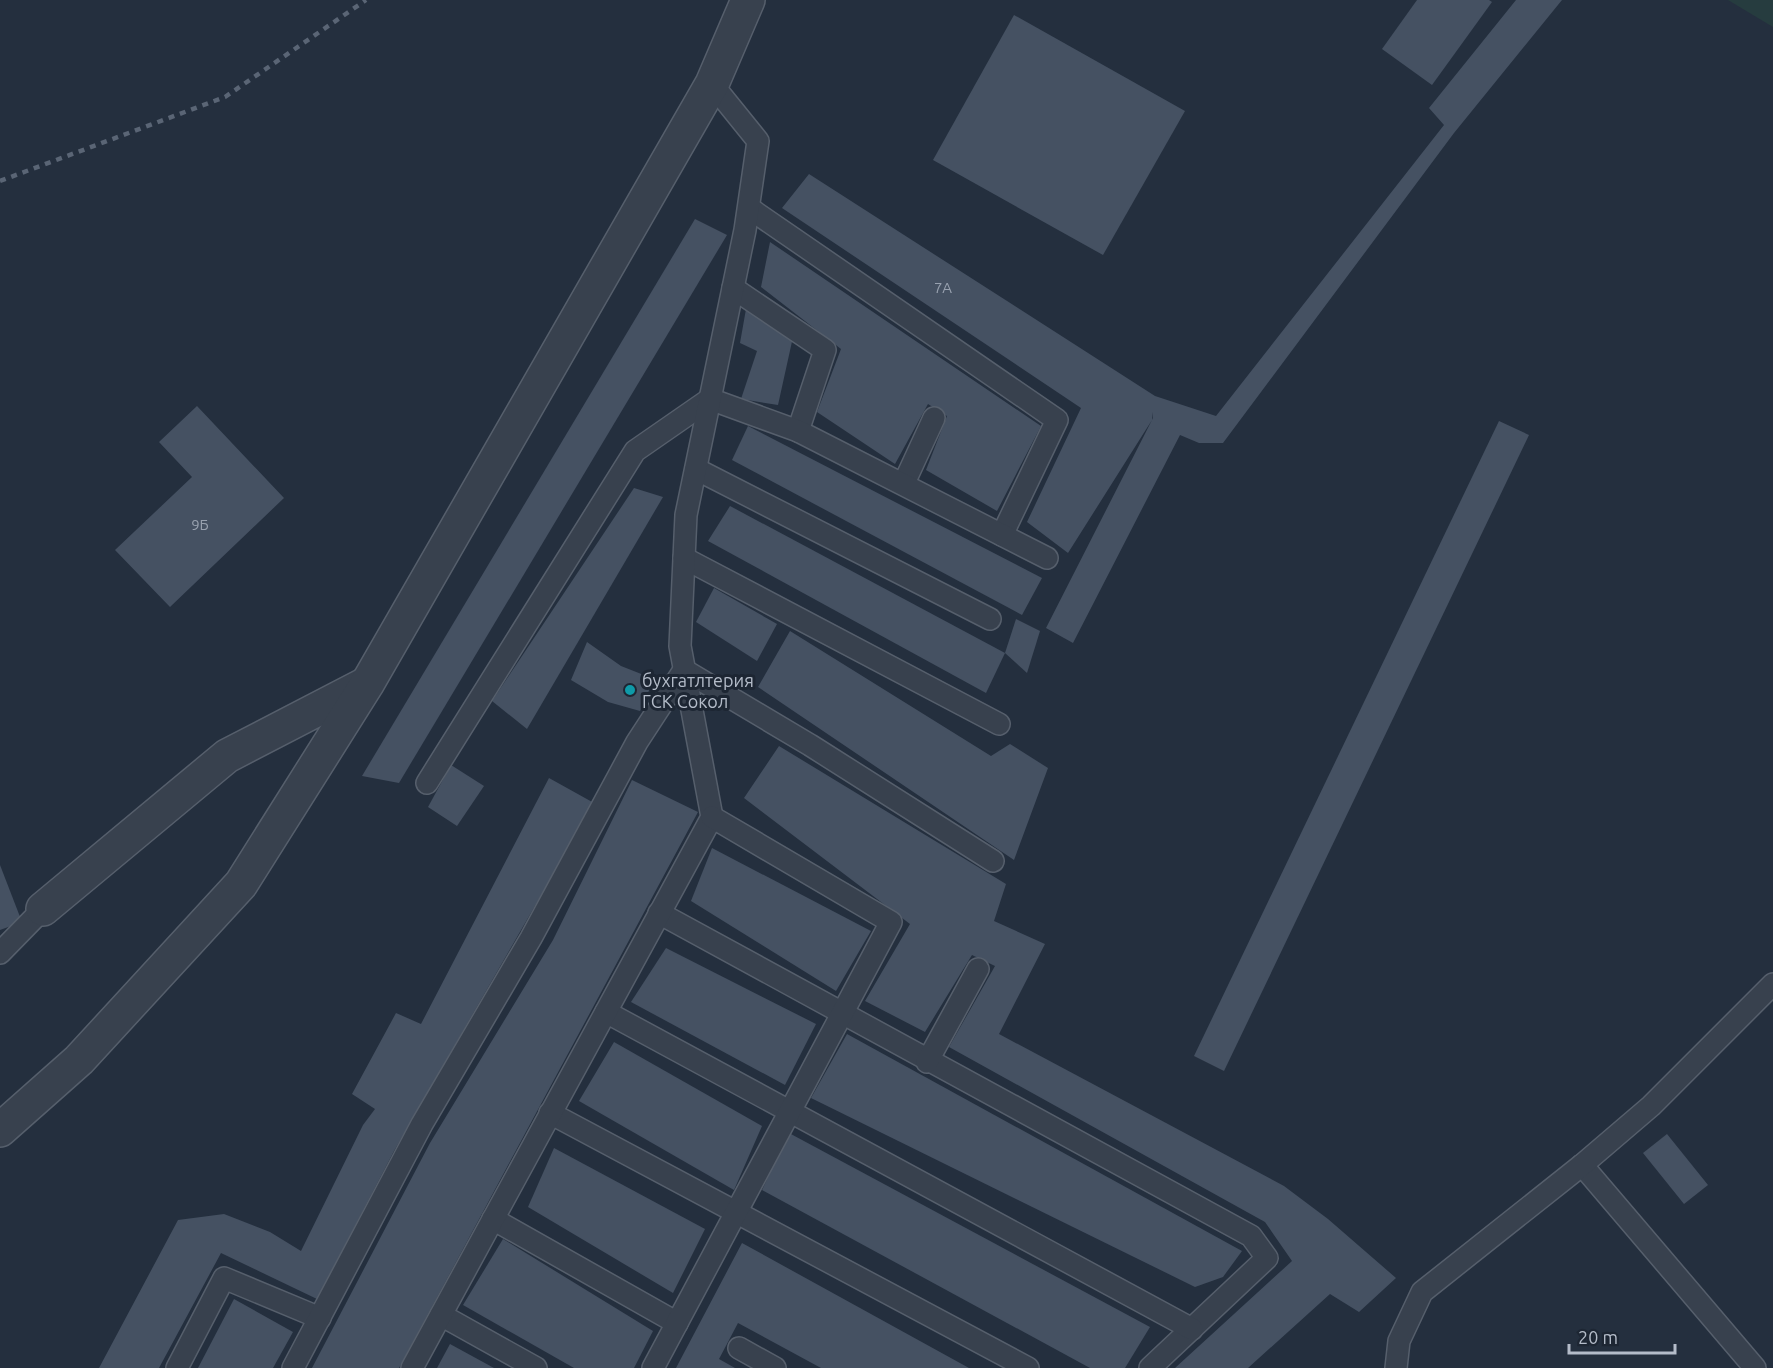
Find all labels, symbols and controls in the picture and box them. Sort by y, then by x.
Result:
house number: 7А [934,279,952,296]
house number: 9Б [191,516,209,533]
place label: бухгатлтерия ГСК Сокол [642,670,754,711]
marker: бухгатлтерия ГСК Сокол [623,683,637,697]
scale bar [1569,1317,1676,1355]
text: 20 m [1578,1327,1618,1347]

